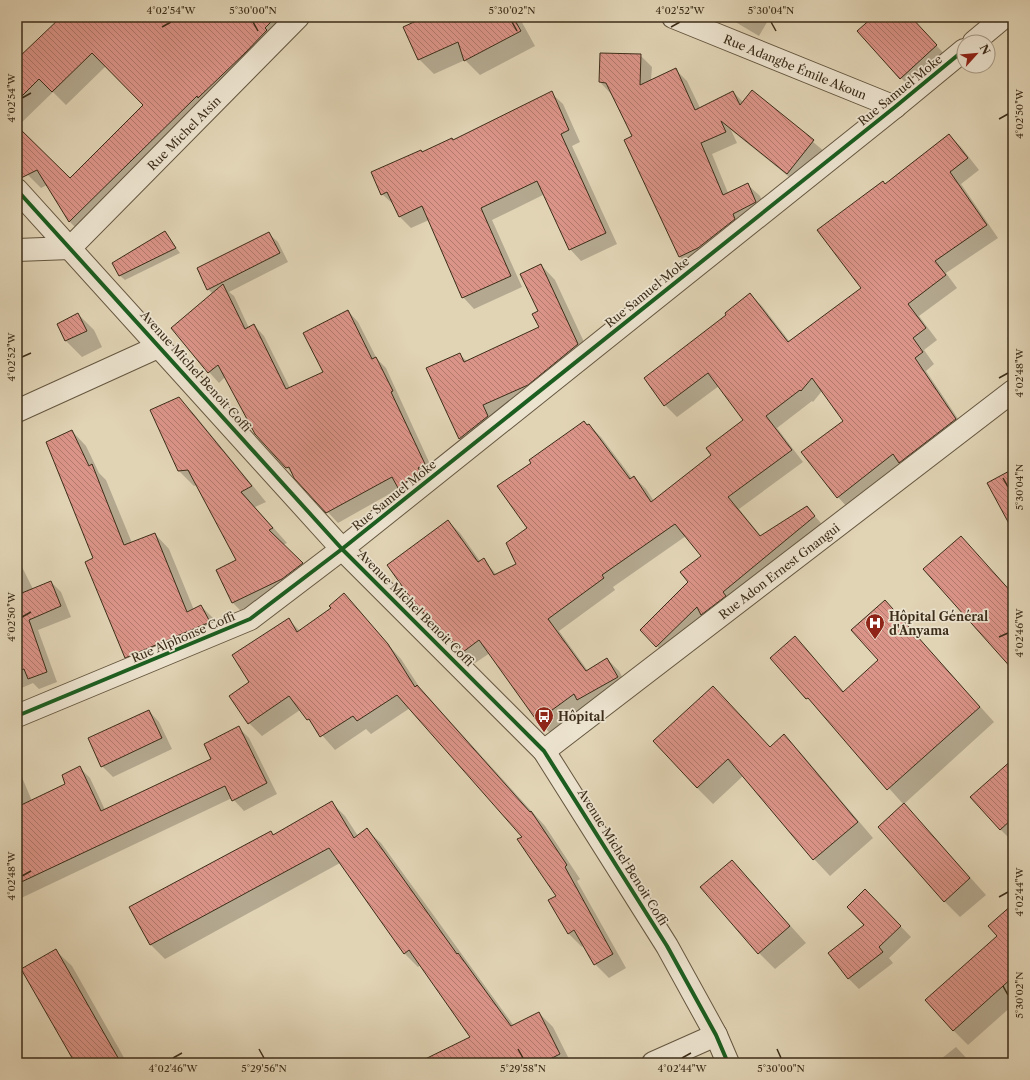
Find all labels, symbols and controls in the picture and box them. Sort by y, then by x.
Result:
text: 4°02'54"W [147,4,197,17]
text: 5°30'00"N [229,4,277,17]
text: 5°30'02"N [489,4,535,17]
text: 4°02'52"W [655,4,706,17]
text: 5°30'04"N [748,4,794,17]
street label: Rue Adangbe Émile Akoun [722,31,869,102]
north arrow [956,34,996,74]
text: N [977,42,994,57]
street label: Rue Samuel Moke [855,51,945,129]
text: 4°02'54"W [5,72,18,123]
text: 4°02'50"W [1013,88,1026,139]
street label: Rue Michel Atsin [144,92,224,173]
street label: Rue Samuel Moke [602,253,692,331]
street label: Avenue Michel Benoit Coffi [137,306,255,435]
text: 4°02'52"W [5,331,18,382]
text: 4°02'48"W [1013,347,1026,398]
street label: Rue Samuel Moke [349,456,439,534]
text: 5°30'04"N [1013,464,1026,510]
street label: Rue Adon Ernest Gnangui [715,519,843,622]
street label: Avenue Michel Benoit Coffi [354,546,478,670]
text: 4°02'50"W [5,591,18,642]
street label: Rue Alphonse Coffi [129,608,237,666]
text: 4°02'46"W [1013,608,1026,657]
place label: Hôpital Général d'Anyama [889,609,988,638]
hospital icon: Hôpital Général d'Anyama [864,612,886,640]
bus stop icon: Hôpital [533,705,555,733]
place label: Hôpital [558,709,605,724]
street label: Avenue Michel Benoit Coffi [574,785,671,928]
text: 4°02'48"W [5,850,18,901]
text: 4°02'44"W [1013,867,1026,916]
text: 5°30'02"N [1013,972,1026,1018]
text: 4°02'46"W [149,1062,198,1075]
text: 5°29'56"N [241,1062,287,1075]
text: 5°29'58"N [500,1062,546,1075]
text: 4°02'44"W [658,1062,707,1075]
text: 5°30'00"N [757,1062,805,1075]

